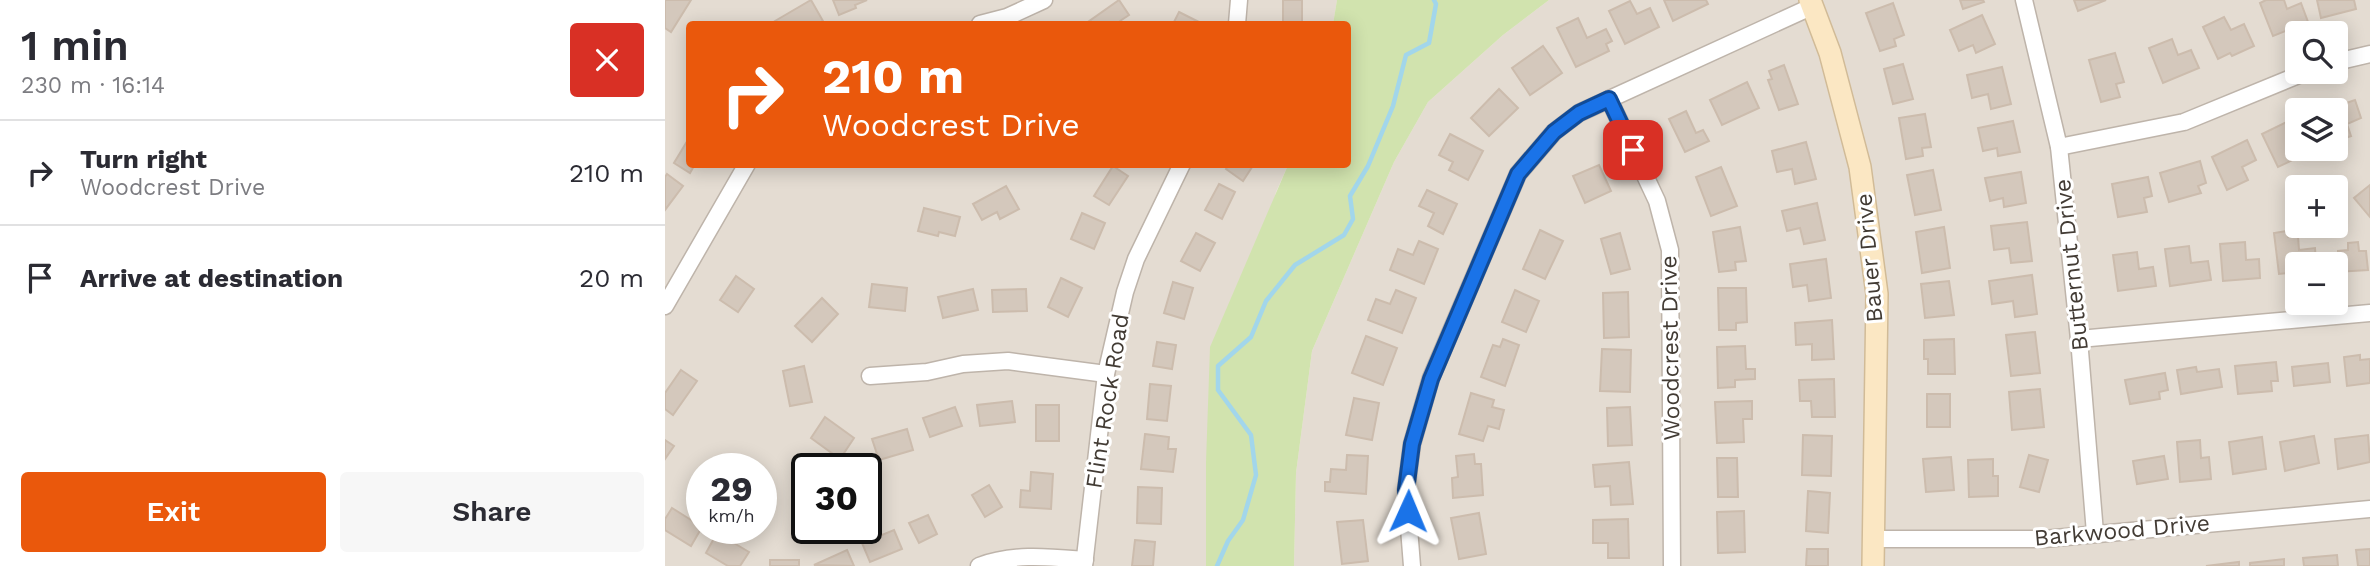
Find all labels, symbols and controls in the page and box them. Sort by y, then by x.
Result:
text: 1 min [21,21,129,70]
map controls [2285,21,2348,315]
button: search [2285,21,2348,84]
button: close [570,23,644,97]
text: 210 m [822,47,964,105]
icon: right [707,49,798,140]
text: 230 m · 16:14 [21,72,165,99]
button: layers [2285,98,2348,161]
text: Woodcrest Drive [822,106,1080,144]
pin [1603,120,1663,180]
icon: arrive [1614,131,1652,169]
text: Turn right [80,144,207,174]
icon: right [21,154,59,192]
text: 210 m [569,158,644,188]
text: Woodcrest Drive [80,174,265,201]
button: + [2285,175,2348,238]
street label: Butternut Drive [2049,178,2094,352]
street label: Bauer Drive [1850,192,1889,324]
button: − [2285,252,2348,315]
street label: Woodcrest Drive [1655,255,1686,441]
icon: arrive [21,259,59,297]
text: Arrive at destination [80,263,343,293]
text: 20 m [579,263,644,293]
street label: Flint Rock Road [1080,312,1135,491]
speed limit sign: 30 [791,453,882,544]
text: 29 [710,468,753,510]
button: Exit [21,472,326,552]
button: Share [340,472,644,552]
position arrow [1371,474,1445,548]
text: km/h [708,505,755,526]
street label: Barkwood Drive [2033,509,2211,552]

